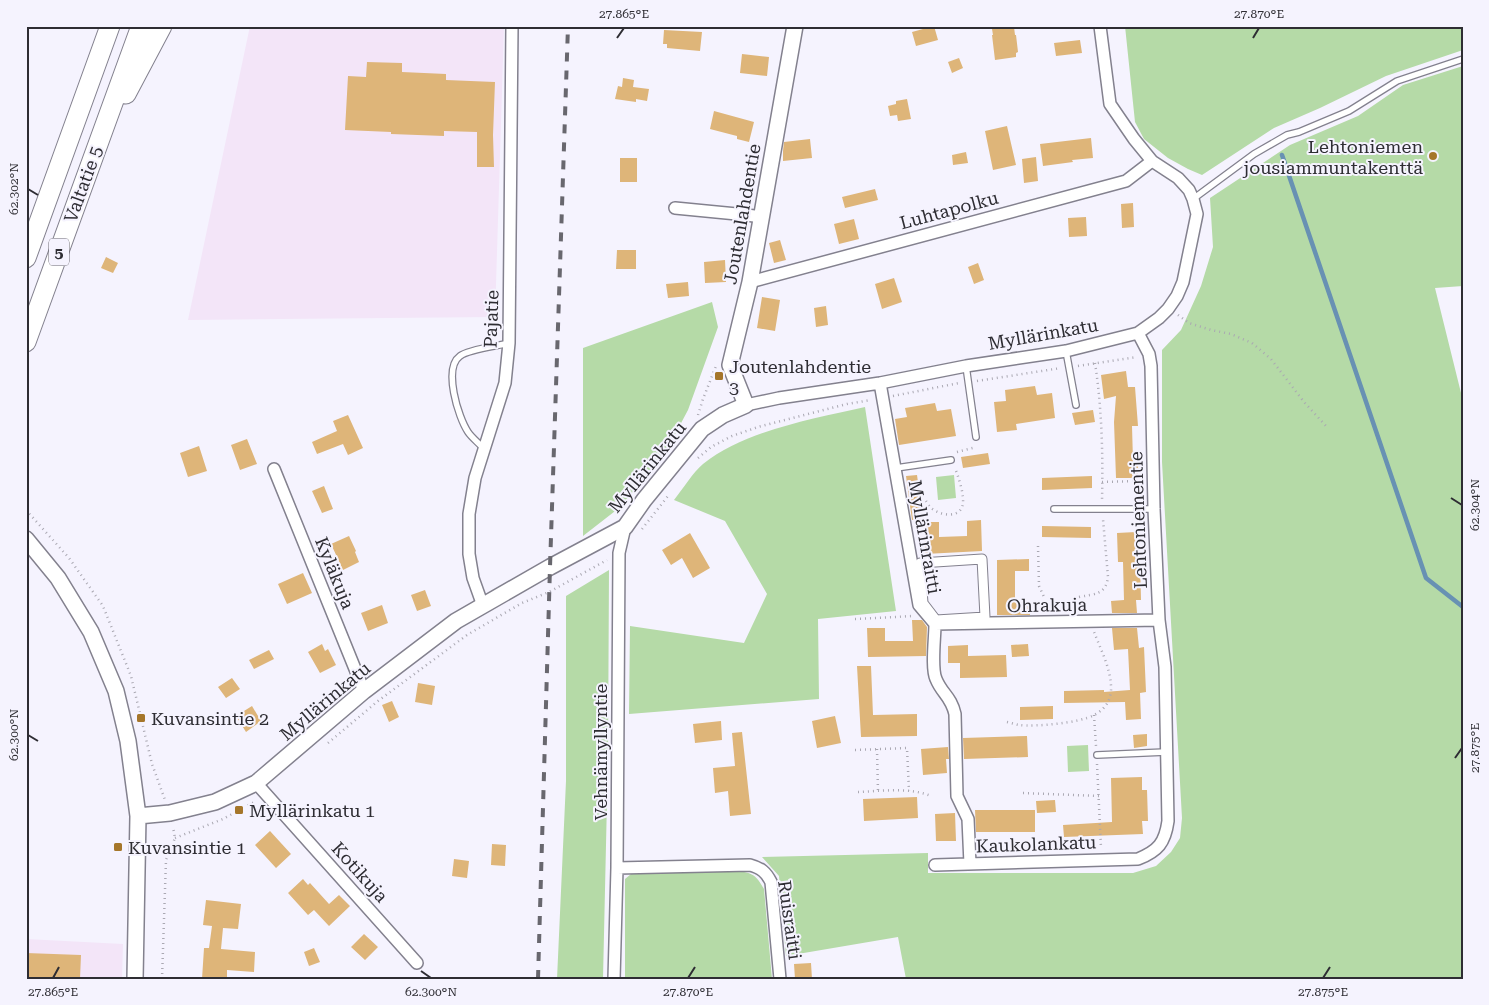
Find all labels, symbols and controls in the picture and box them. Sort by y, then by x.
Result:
text: 27.865°E [599,7,649,21]
text: 27.870°E [1234,7,1284,21]
place label: Lehtoniemen jousiammuntakenttä [1242,136,1423,178]
street label: Joutenlahdentie [719,142,765,286]
street label: Valtatie 5 [59,143,107,225]
marker: Lehtoniemen jousiammuntakenttä [1427,150,1439,162]
text: 62.302°N [7,163,21,215]
street label: Luhtapolku [897,187,1001,233]
road number: 5 [49,238,69,266]
street label: Pajatie [479,290,503,348]
street label: Myllärinkatu [986,314,1100,354]
place label: Joutenlahdentie 3 [729,356,871,398]
marker: Joutenlahdentie 3 [713,370,725,382]
street label: Myllärinkatu [604,417,690,517]
street label: Lehtoniementie [1125,451,1151,589]
street label: Myllärinraitti [905,478,945,596]
text: 62.304°N [1468,479,1482,531]
street label: Kyläkuja [311,534,359,612]
street label: Ohrakuja [1007,594,1088,616]
street label: Myllärinkatu [276,657,374,745]
street label: Vehnämyllyntie [590,683,611,820]
place label: Kuvansintie 2 [151,708,269,729]
text: 62.300°N [7,709,21,761]
marker: Kuvansintie 2 [135,712,147,724]
text: 27.875°E [1468,723,1482,773]
place label: Myllärinkatu 1 [249,800,375,821]
marker: Myllärinkatu 1 [233,804,245,816]
street label: Kaukolankatu [975,831,1097,857]
place label: Kuvansintie 1 [128,837,246,858]
street label: Kotikuja [328,838,393,907]
marker: Kuvansintie 1 [112,841,124,853]
street label: Ruisraitti [774,879,806,961]
text: 27.865°E [28,985,78,999]
text: 62.300°N [405,985,457,999]
text: 27.870°E [663,985,713,999]
text: 27.875°E [1298,985,1348,999]

